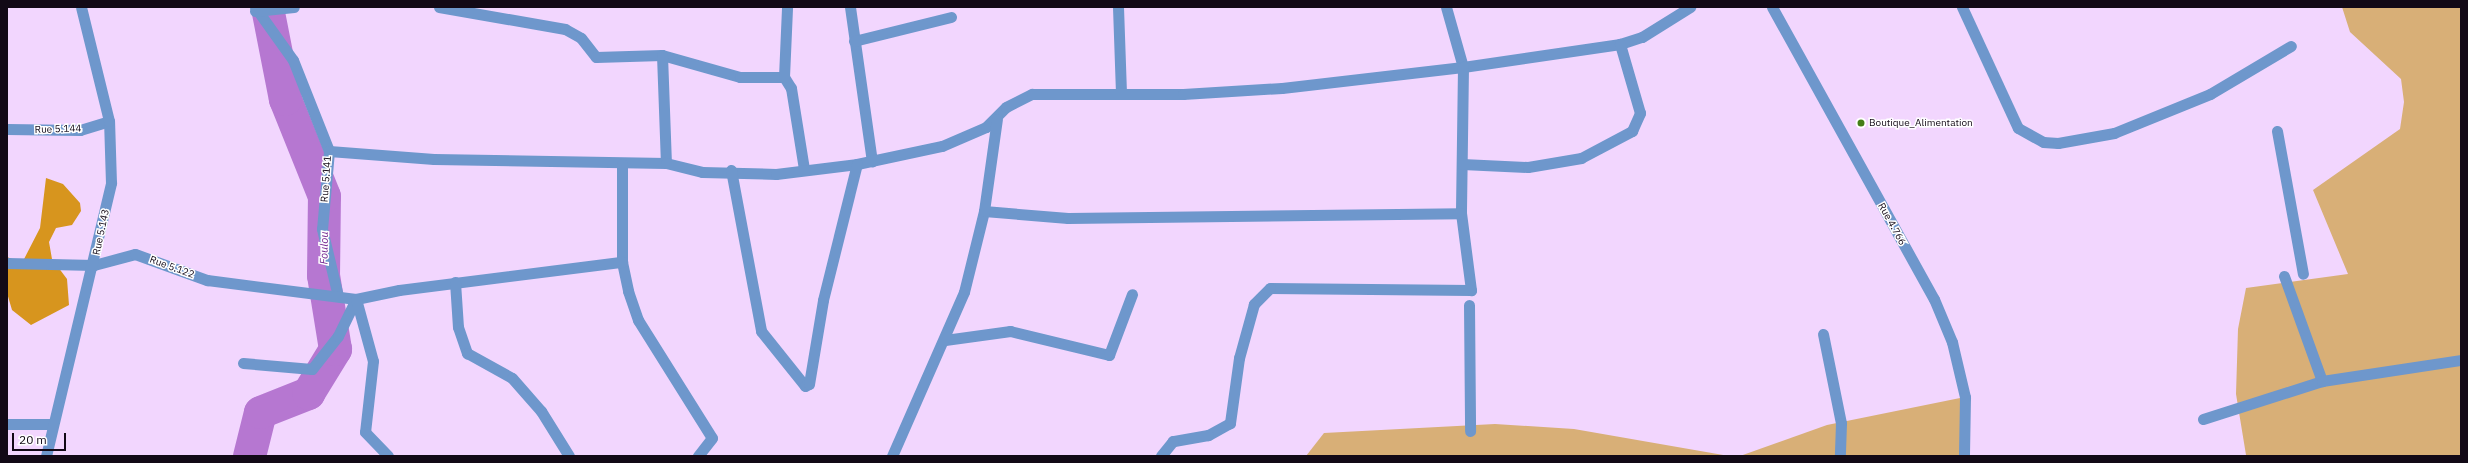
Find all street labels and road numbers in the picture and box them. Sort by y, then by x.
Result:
street label: Rue 5.144 [34,122,82,136]
street label: Rue 5.141 [318,155,334,203]
street label: Rue 4.766 [1875,201,1909,247]
street label: Rue 5.143 [90,208,112,256]
street label: Rue 5.122 [148,253,196,281]

